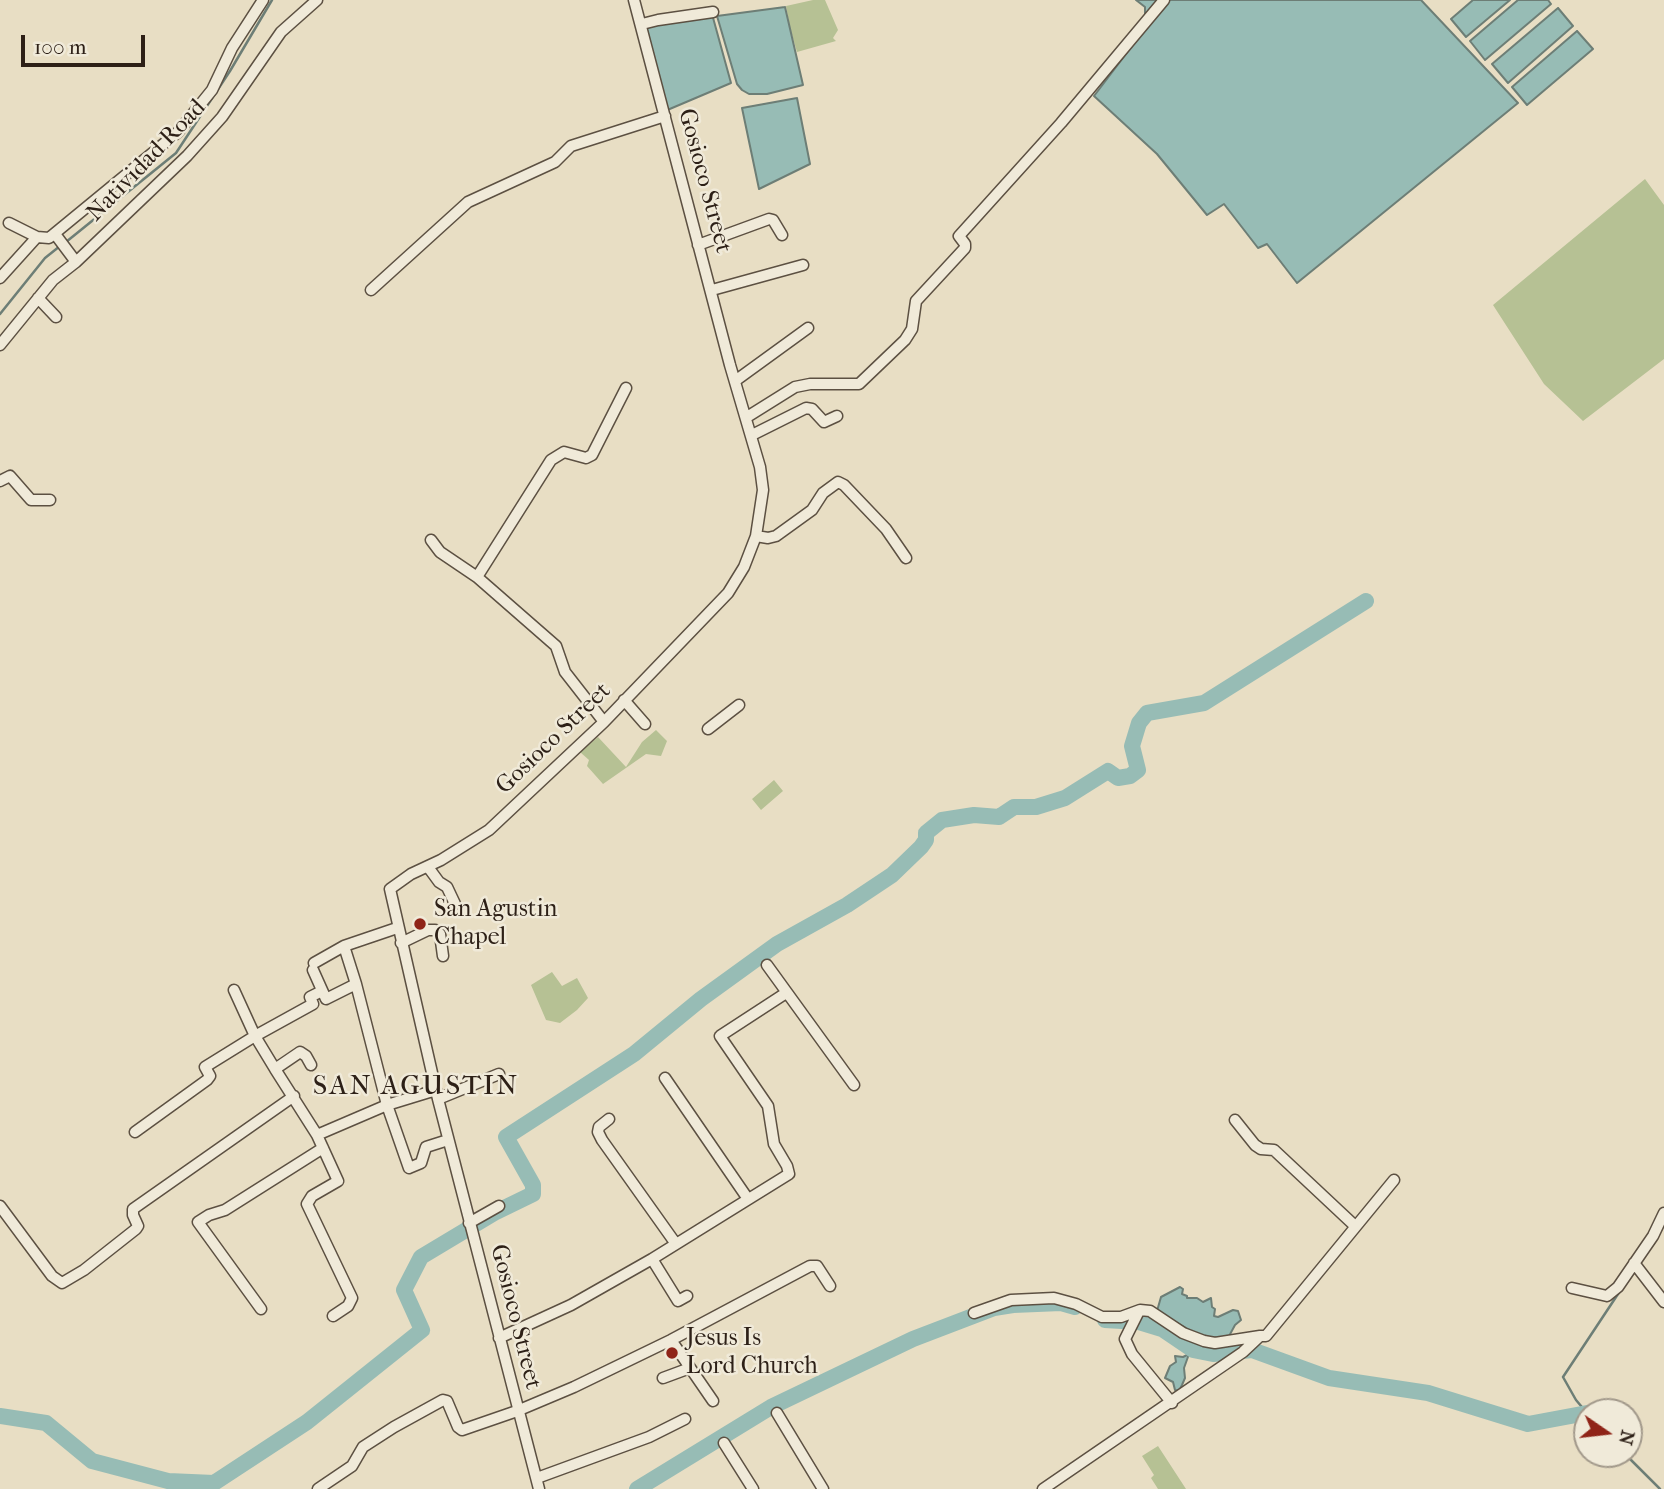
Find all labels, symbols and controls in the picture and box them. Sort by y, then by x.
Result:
scale bar [24,21,149,65]
text: 100 m [34,35,87,59]
street label: Natividad Road [81,94,213,228]
street label: Gosioco Street [671,106,737,256]
street label: Gosioco Street [491,677,617,801]
place label: San Agustin Chapel [434,896,557,952]
marker: San Agustin Chapel [412,916,428,932]
district label: SAN AGUSTIN [314,1070,518,1104]
street label: Gosioco Street [483,1242,547,1392]
place label: Jesus Is Lord Church [686,1325,818,1381]
marker: Jesus Is Lord Church [664,1345,680,1361]
north arrow [1573,1398,1643,1468]
text: N [1614,1428,1639,1447]

